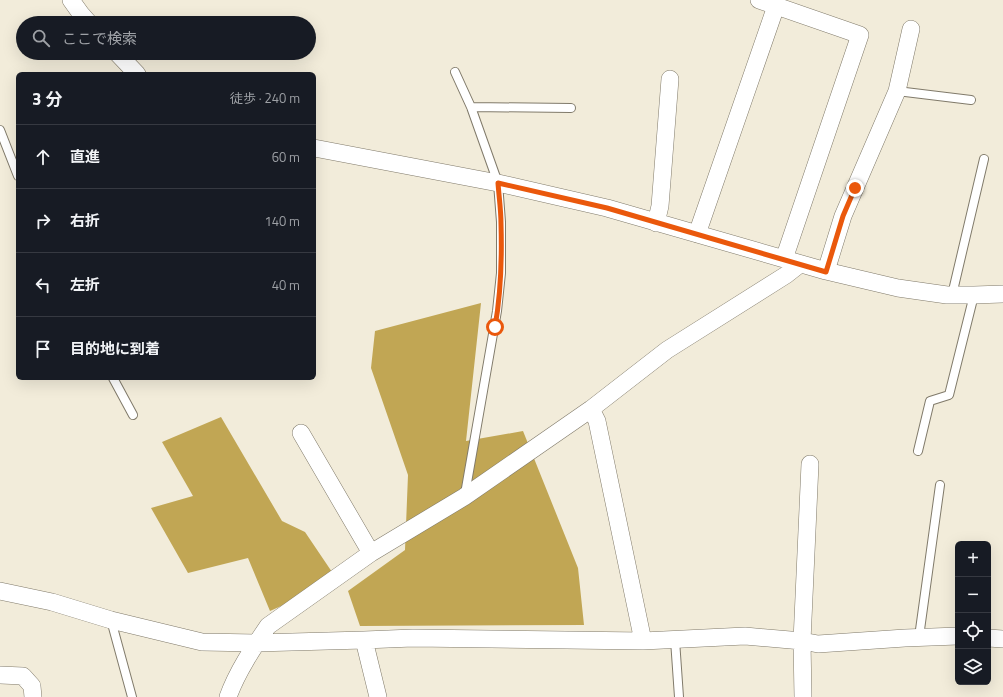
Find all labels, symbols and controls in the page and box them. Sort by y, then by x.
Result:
search box [16,16,316,60]
icon: search [30,27,52,49]
text: ここで検索 [62,27,137,50]
text: 3 分 [32,86,62,112]
text: 徒歩 · 240 m [230,88,300,108]
text: 直進 [70,145,100,168]
icon: ahead [32,146,54,168]
text: 60 m [272,147,300,167]
route end [846,179,864,197]
text: 右折 [70,209,100,232]
icon: right [32,210,54,232]
text: 140 m [264,211,300,231]
text: 左折 [70,273,100,296]
icon: left [32,274,54,296]
text: 40 m [272,275,300,295]
route start [486,318,504,336]
text: 目的地に到着 [70,337,160,360]
icon: arrive [32,338,54,360]
map controls [955,541,991,685]
button: + [955,541,991,577]
button: − [955,577,991,613]
button: locate [955,613,991,649]
button: layers [955,649,991,685]

